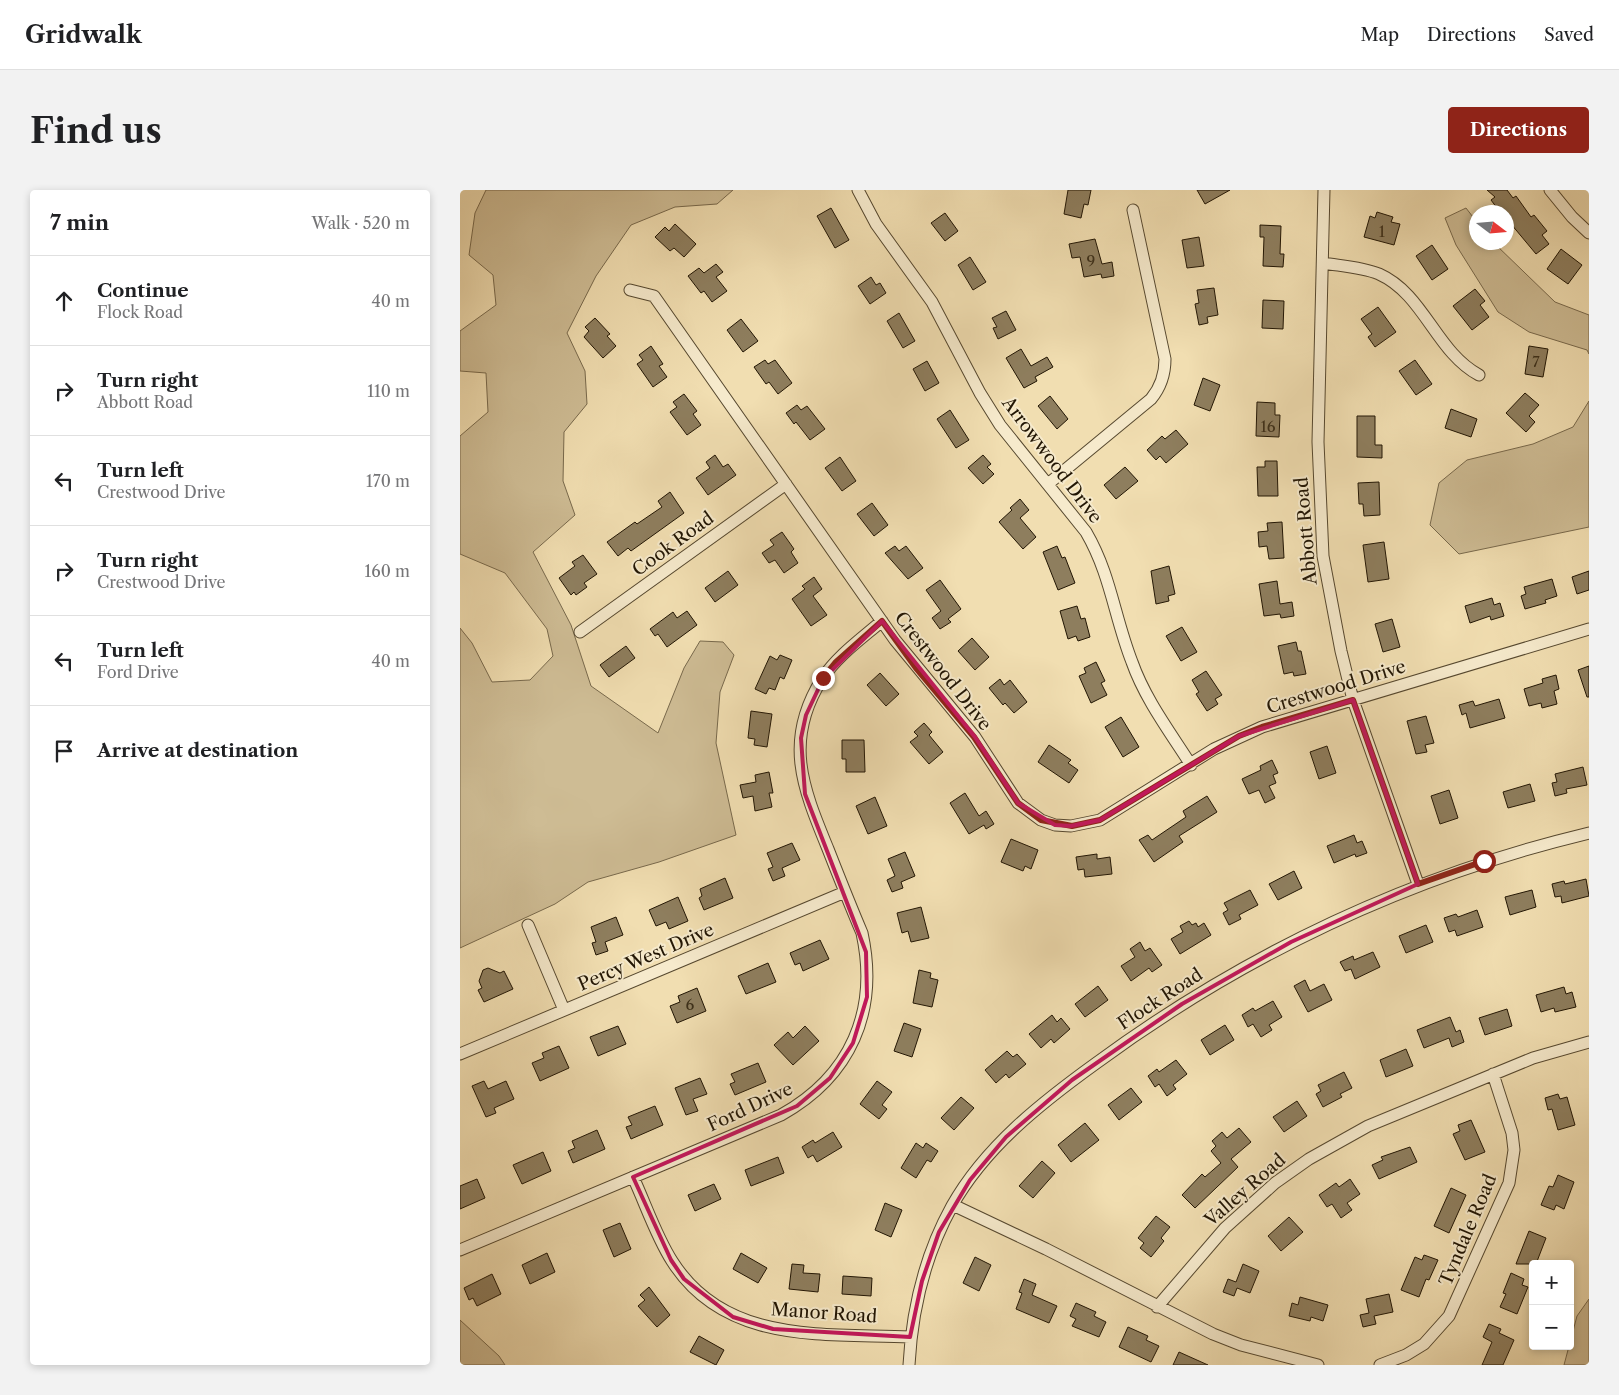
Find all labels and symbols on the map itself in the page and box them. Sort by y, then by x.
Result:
north arrow [1469,205,1514,250]
house number: 1 [1379,222,1386,241]
house number: 9 [1087,251,1095,270]
house number: 7 [1532,352,1540,371]
street label: Arrowwood Drive [997,392,1107,528]
house number: 16 [1260,417,1276,436]
street label: Abbott Road [1290,476,1322,587]
street label: Cook Road [628,507,718,581]
street label: Crestwood Drive [890,607,996,735]
street label: Crestwood Drive [1264,655,1408,719]
route end [812,667,835,690]
route start [1473,850,1496,873]
street label: Percy West Drive [575,918,717,996]
street label: Flock Road [1113,963,1207,1035]
house number: 6 [686,995,695,1014]
street label: Ford Drive [704,1078,796,1136]
street label: Valley Road [1199,1149,1290,1232]
street label: Tyndale Road [1435,1171,1501,1289]
street label: Manor Road [770,1298,878,1328]

